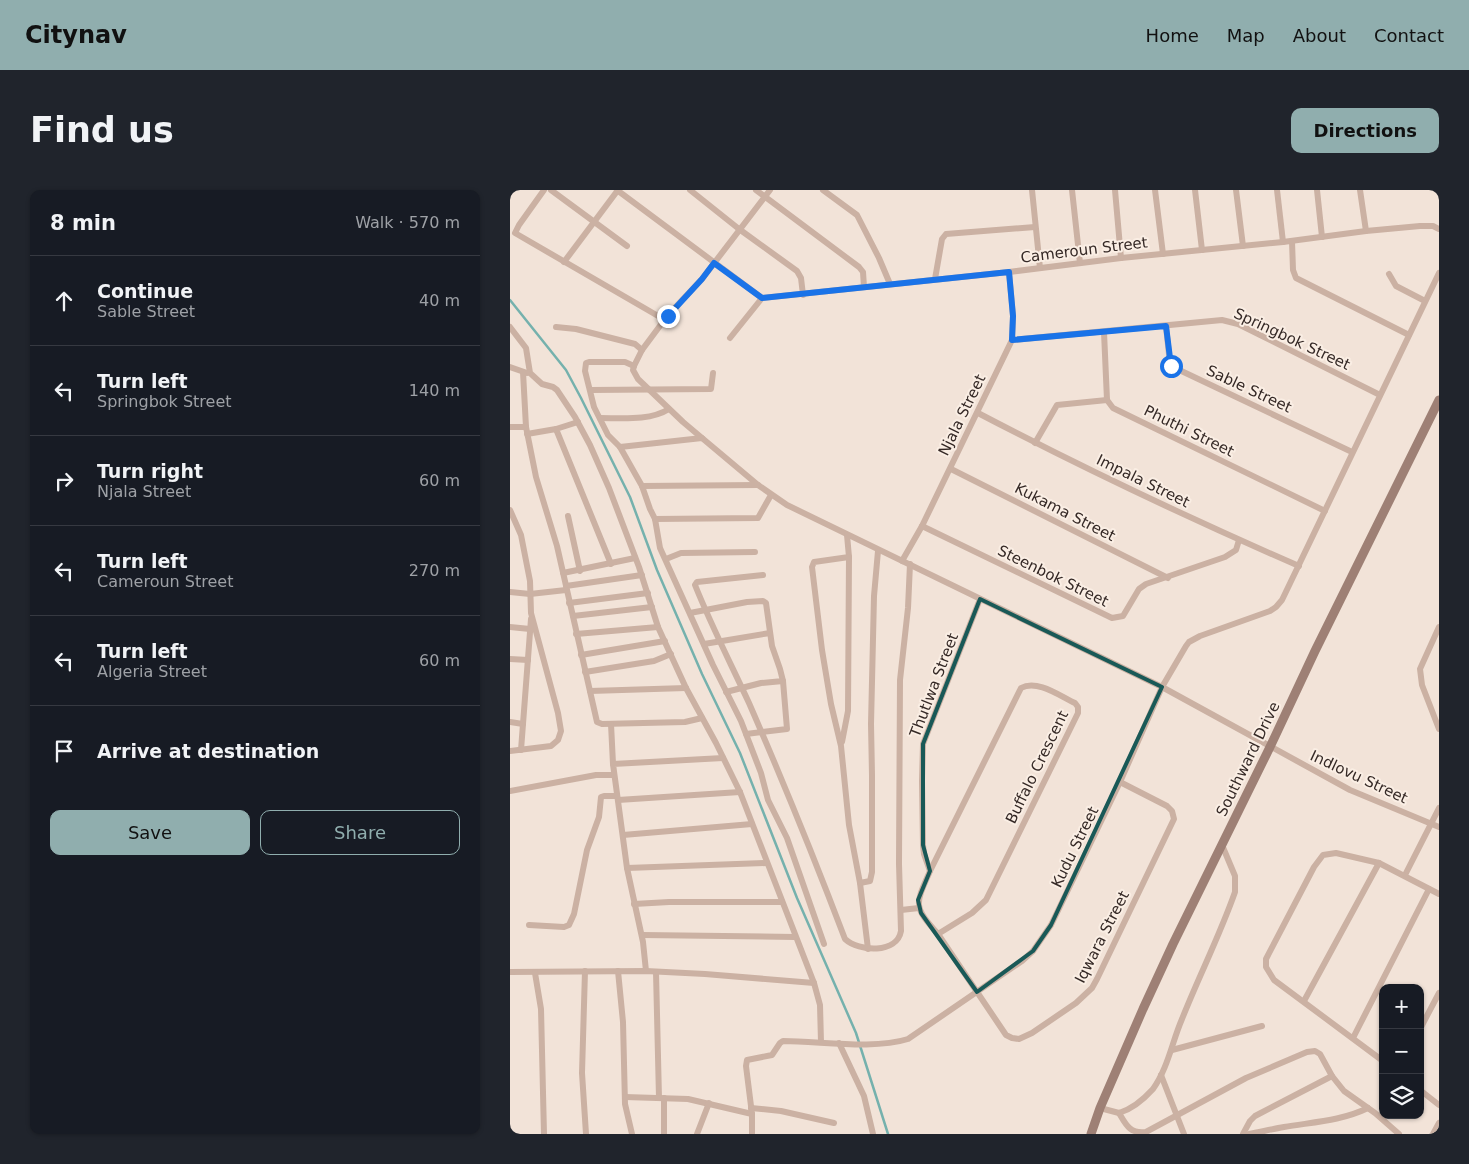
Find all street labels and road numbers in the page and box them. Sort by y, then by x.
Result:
street label: Cameroun Street [1019,233,1149,267]
street label: Springbok Street [1231,304,1353,374]
street label: Sable Street [1204,361,1295,417]
street label: Njala Street [935,371,989,459]
street label: Phuthi Street [1141,401,1237,461]
street label: Impala Street [1093,451,1193,511]
street label: Kukama Street [1012,479,1118,545]
street label: Steenbok Street [995,541,1111,611]
street label: Thutlwa Street [906,630,962,741]
street label: Southward Drive [1212,699,1284,819]
street label: Buffalo Crescent [1002,707,1072,827]
street label: Indlovu Street [1307,747,1411,808]
street label: Kudu Street [1048,803,1102,890]
street label: Iqwara Street [1071,888,1133,986]

